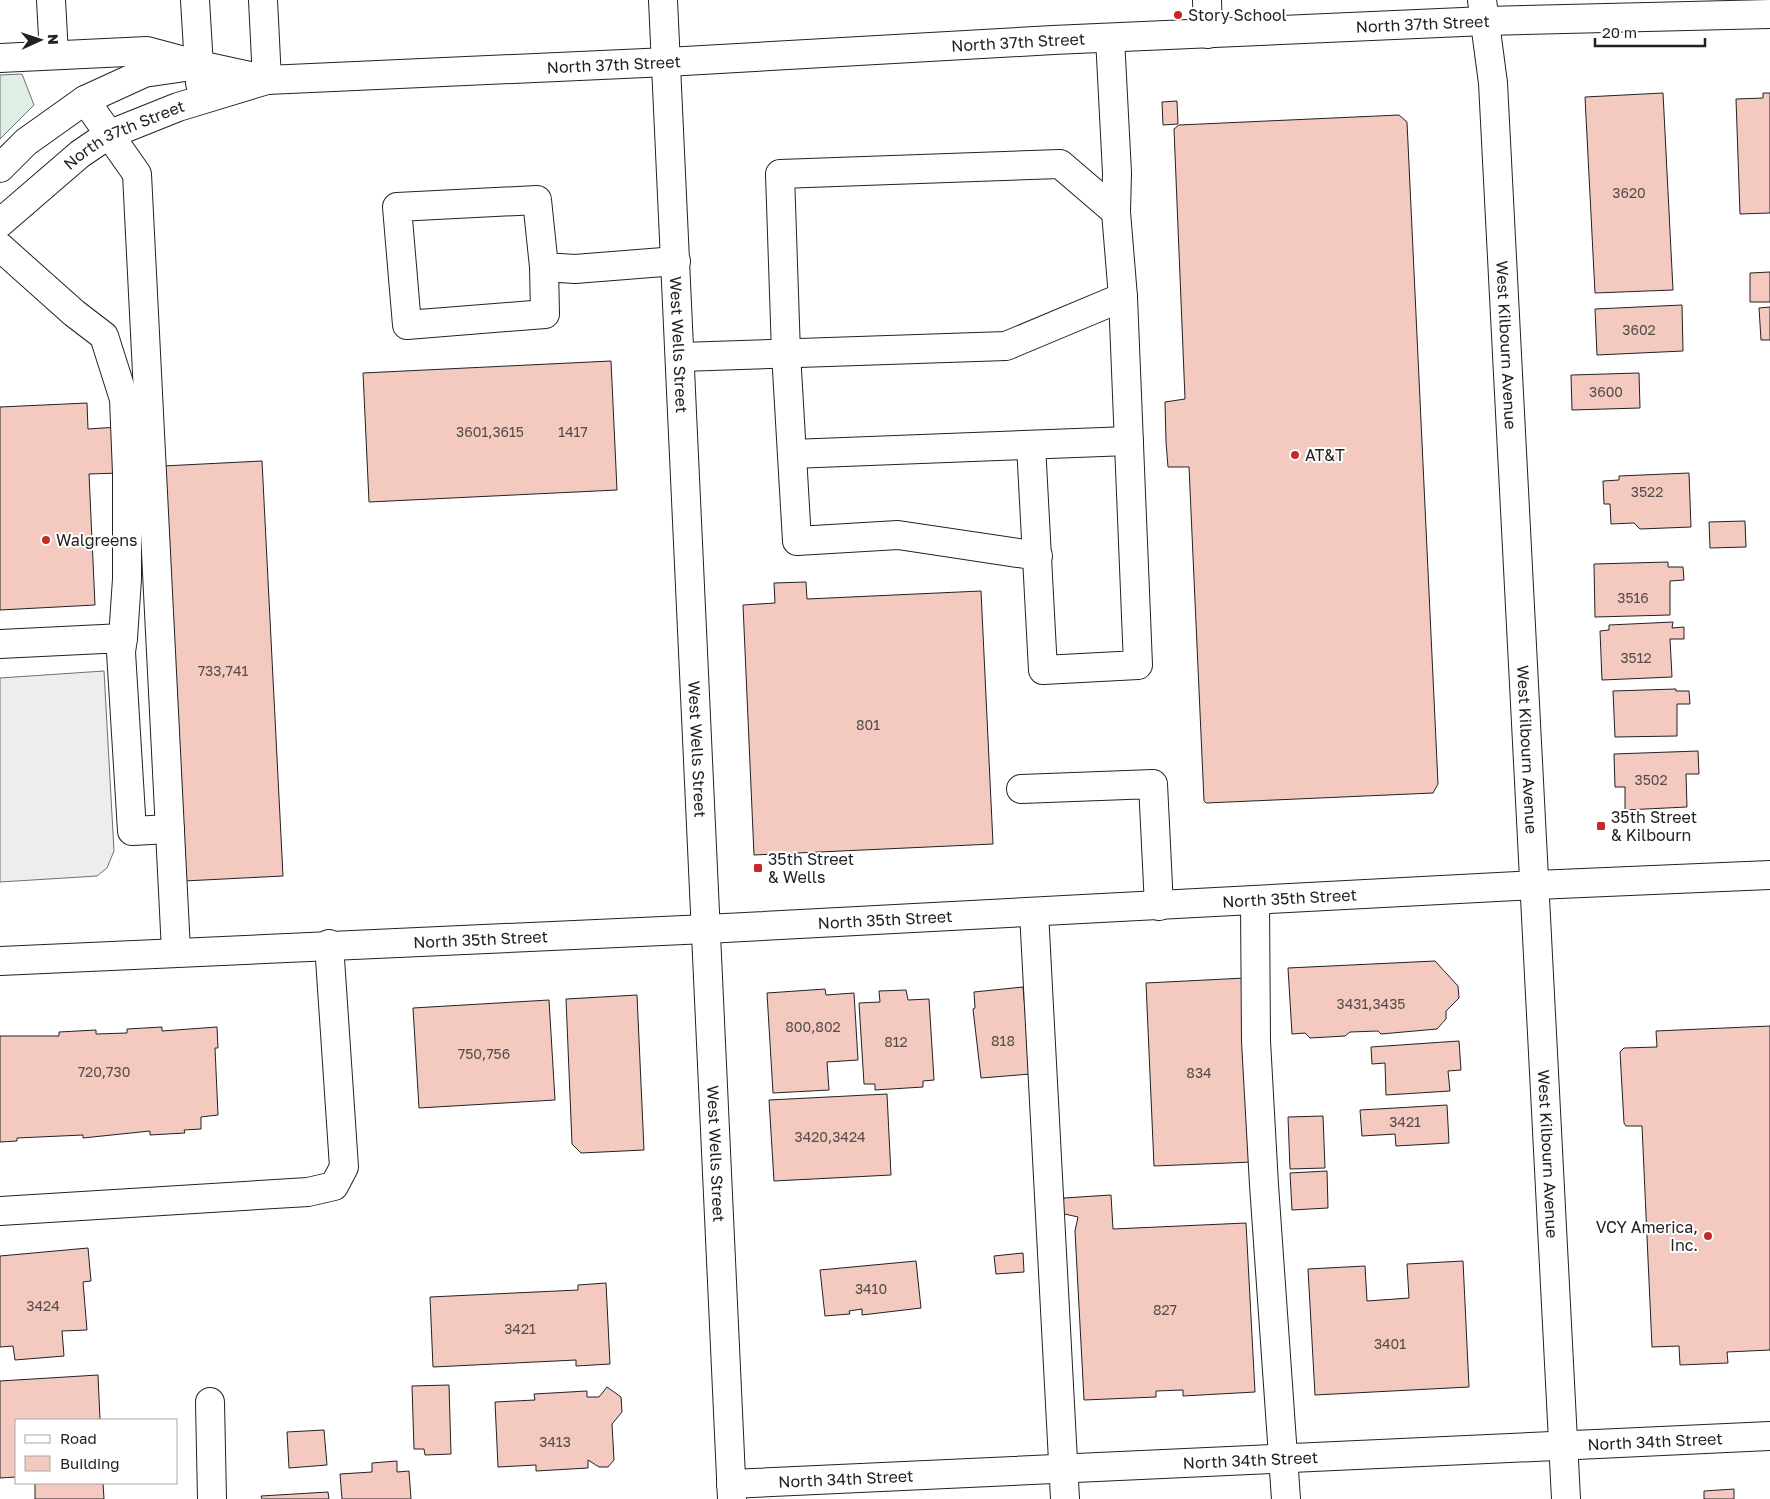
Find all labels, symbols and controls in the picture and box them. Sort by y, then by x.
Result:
place label: Story School [1188,5,1287,25]
marker: Story School [1172,9,1184,21]
street label: North 37th Street [1355,11,1490,37]
north arrow [15,15,65,65]
scale bar [1595,15,1705,47]
text: 20 m [1602,23,1637,41]
street label: North 37th Street [951,29,1086,56]
text: N [45,34,62,45]
street label: North 37th Street [546,51,681,77]
street label: North 37th Street [59,96,187,174]
house number: 3620 [1612,184,1646,201]
street label: West Kilbourn Avenue [1492,260,1521,430]
street label: West Wells Street [666,276,692,414]
house number: 3602 [1622,321,1656,338]
house number: 3600 [1589,383,1623,400]
house number: 3601,3615 [456,423,524,440]
house number: 1417 [558,423,588,440]
place label: AT&T [1305,445,1345,465]
marker: AT&T [1289,449,1301,461]
house number: 3522 [1631,483,1663,500]
place label: Walgreens [56,530,138,550]
marker: Walgreens [40,534,52,546]
house number: 3516 [1617,589,1649,606]
house number: 3512 [1620,649,1652,666]
house number: 733,741 [198,662,249,679]
street label: West Kilbourn Avenue [1513,664,1542,834]
street label: West Wells Street [684,680,711,818]
house number: 801 [856,716,880,733]
house number: 3502 [1634,771,1668,788]
place label: 35th Street & Kilbourn [1611,807,1697,845]
marker: 35th Street & Kilbourn [1595,820,1607,832]
place label: 35th Street & Wells [768,849,854,887]
marker: 35th Street & Wells [752,862,764,874]
street label: North 35th Street [1222,885,1357,912]
street label: North 35th Street [817,906,953,933]
street label: North 35th Street [413,926,548,952]
house number: 3431,3435 [1337,995,1405,1012]
house number: 800,802 [785,1018,841,1035]
house number: 818 [991,1032,1015,1049]
house number: 812 [884,1033,908,1050]
house number: 750,756 [458,1045,510,1062]
house number: 720,730 [78,1063,130,1080]
house number: 834 [1186,1064,1212,1081]
street label: West Kilbourn Avenue [1534,1069,1563,1239]
street label: West Wells Street [703,1085,729,1223]
house number: 3421 [1389,1113,1421,1130]
house number: 3420,3424 [794,1128,866,1145]
place label: VCY America, Inc. [1596,1217,1698,1255]
marker: VCY America, Inc. [1702,1230,1714,1242]
house number: 3410 [855,1280,887,1297]
house number: 3424 [26,1297,60,1314]
house number: 827 [1153,1301,1177,1318]
house number: 3421 [504,1320,536,1337]
house number: 3401 [1374,1335,1406,1352]
legend [15,1419,178,1484]
street label: North 34th Street [1587,1428,1723,1454]
text: Road [60,1429,97,1447]
house number: 3413 [539,1433,571,1450]
street label: North 34th Street [1182,1447,1319,1473]
text: Building [60,1454,120,1472]
street label: North 34th Street [778,1466,914,1492]

